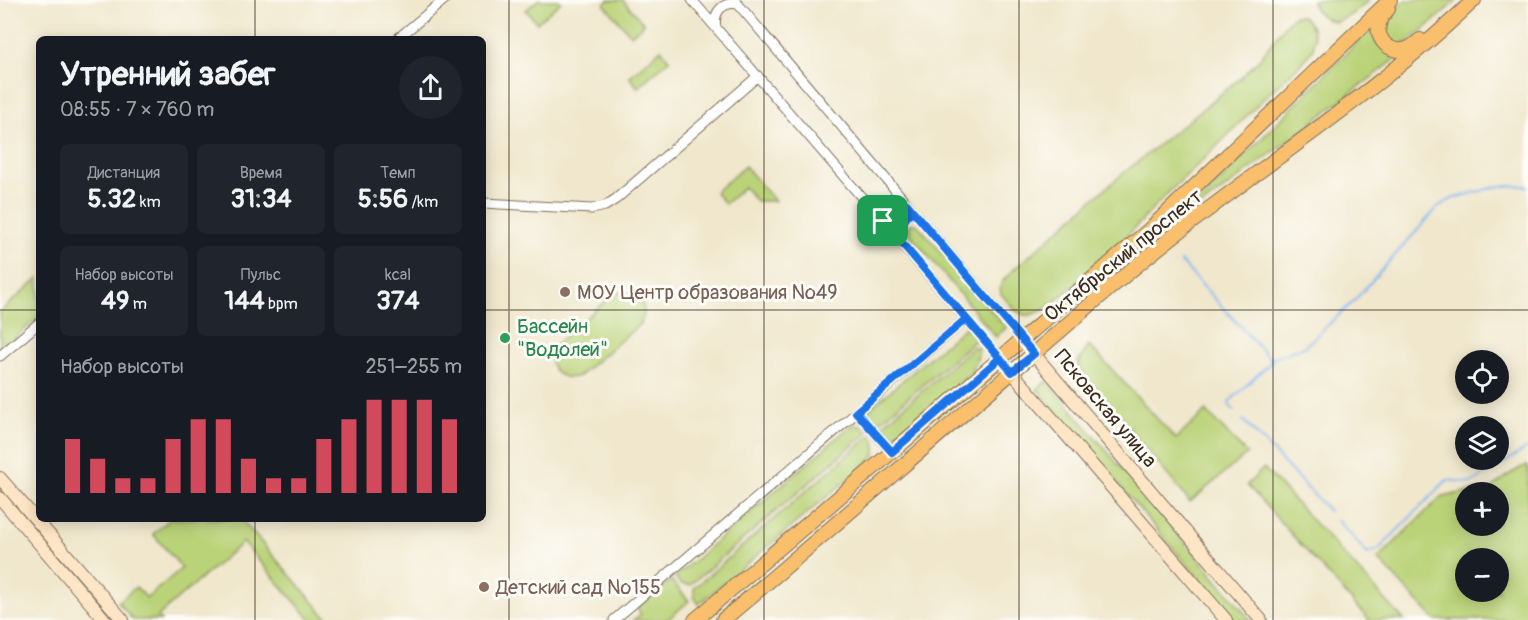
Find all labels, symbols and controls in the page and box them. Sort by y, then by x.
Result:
text: Утренний забег [60,54,276,95]
button: share [399,56,462,119]
text: 08:55 · 7 × 760 m [60,97,214,122]
text: Дистанция [88,163,160,183]
text: Время [240,163,282,183]
text: Темп [380,163,416,183]
text: 5.32 [87,183,136,215]
text: 31:34 [230,183,292,215]
text: 5:56 [358,183,408,215]
street label: Октябрьский проспект [1039,184,1208,327]
text: km [136,192,161,212]
text: /km [408,192,438,212]
pin [857,195,908,246]
icon: arrive [866,204,899,237]
text: Набор высоты [74,265,174,285]
text: Пульс [241,265,281,285]
text: kcal [385,265,411,285]
place label: МОУ Центр образования №49 [577,280,838,305]
text: 49 [101,285,129,317]
text: 144 [224,285,265,317]
text: 374 [376,285,420,317]
marker: МОУ Центр образования №49 [558,285,572,299]
text: m [129,294,147,314]
text: bpm [265,294,298,314]
place label: Бассейн "Водолей" [517,314,608,362]
marker: Бассейн "Водолей" [498,331,512,345]
street label: Псковская улица [1049,344,1162,472]
map controls [1455,350,1509,602]
button: locate [1455,350,1509,404]
text: Набор высоты [60,354,184,379]
text: 251–255 m [365,354,462,379]
button: layers [1455,416,1509,470]
button: + [1455,482,1509,536]
button: − [1455,548,1509,602]
place label: Детский сад №155 [495,575,661,600]
marker: Детский сад №155 [477,580,491,594]

